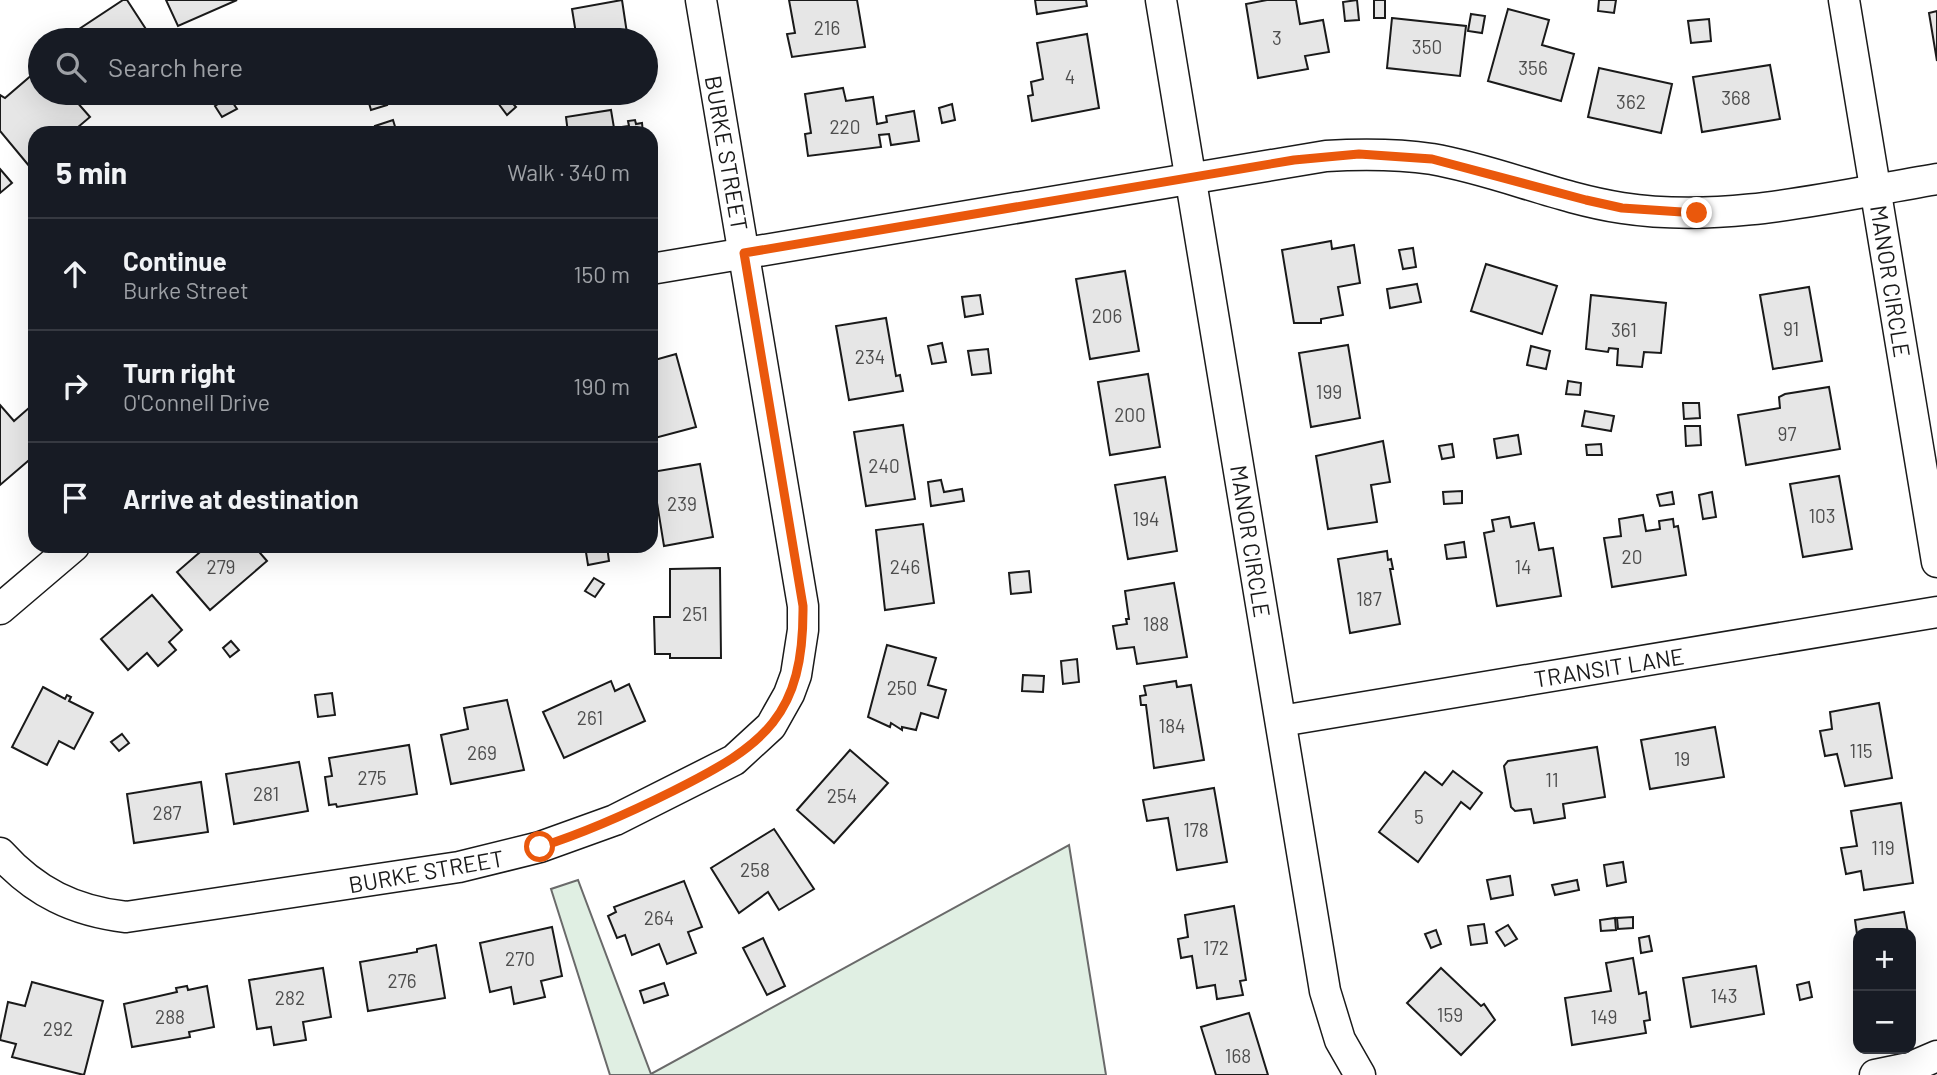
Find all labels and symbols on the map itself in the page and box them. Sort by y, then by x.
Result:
house number: 216 [814,16,840,39]
house number: 3 [1272,26,1282,49]
house number: 350 [1412,35,1442,58]
house number: 356 [1518,56,1548,79]
house number: 4 [1065,65,1075,88]
street label: BURKE STREET [700,73,754,233]
house number: 368 [1721,86,1751,109]
house number: 362 [1616,90,1646,113]
house number: 220 [829,115,861,138]
route end [1681,197,1712,228]
street label: MANOR CIRCLE [1865,203,1917,359]
house number: 206 [1092,304,1122,327]
house number: 91 [1783,317,1799,340]
house number: 361 [1611,318,1637,341]
house number: 234 [855,345,885,368]
house number: 199 [1316,380,1342,403]
house number: 200 [1114,403,1146,426]
house number: 97 [1778,422,1796,445]
house number: 240 [868,454,900,477]
street label: MANOR CIRCLE [1225,463,1277,619]
house number: 239 [667,492,697,515]
house number: 103 [1808,504,1836,527]
house number: 194 [1132,507,1160,530]
house number: 20 [1622,545,1642,568]
house number: 279 [206,555,236,578]
house number: 246 [890,555,920,578]
house number: 14 [1514,555,1532,578]
house number: 187 [1356,587,1382,610]
house number: 251 [682,602,708,625]
house number: 188 [1143,612,1169,635]
street label: TRANSIT LANE [1532,641,1686,693]
house number: 250 [887,676,917,699]
house number: 261 [577,706,603,729]
house number: 184 [1158,714,1186,737]
house number: 115 [1849,739,1873,762]
house number: 269 [467,741,497,764]
house number: 19 [1674,747,1690,770]
house number: 275 [358,766,386,789]
house number: 11 [1545,768,1559,791]
house number: 281 [253,782,279,805]
house number: 254 [827,784,857,807]
house number: 287 [152,801,182,824]
house number: 5 [1414,805,1424,828]
house number: 178 [1183,818,1209,841]
route start [524,831,555,862]
house number: 119 [1871,836,1895,859]
street label: BURKE STREET [346,844,506,898]
house number: 258 [740,858,770,881]
house number: 264 [644,906,674,929]
house number: 172 [1203,936,1229,959]
house number: 270 [505,947,535,970]
house number: 276 [388,969,416,992]
house number: 143 [1711,984,1737,1007]
house number: 282 [275,986,305,1009]
house number: 159 [1437,1003,1463,1026]
house number: 288 [155,1005,185,1028]
house number: 149 [1590,1005,1618,1028]
house number: 292 [43,1017,73,1040]
house number: 168 [1225,1044,1251,1067]

